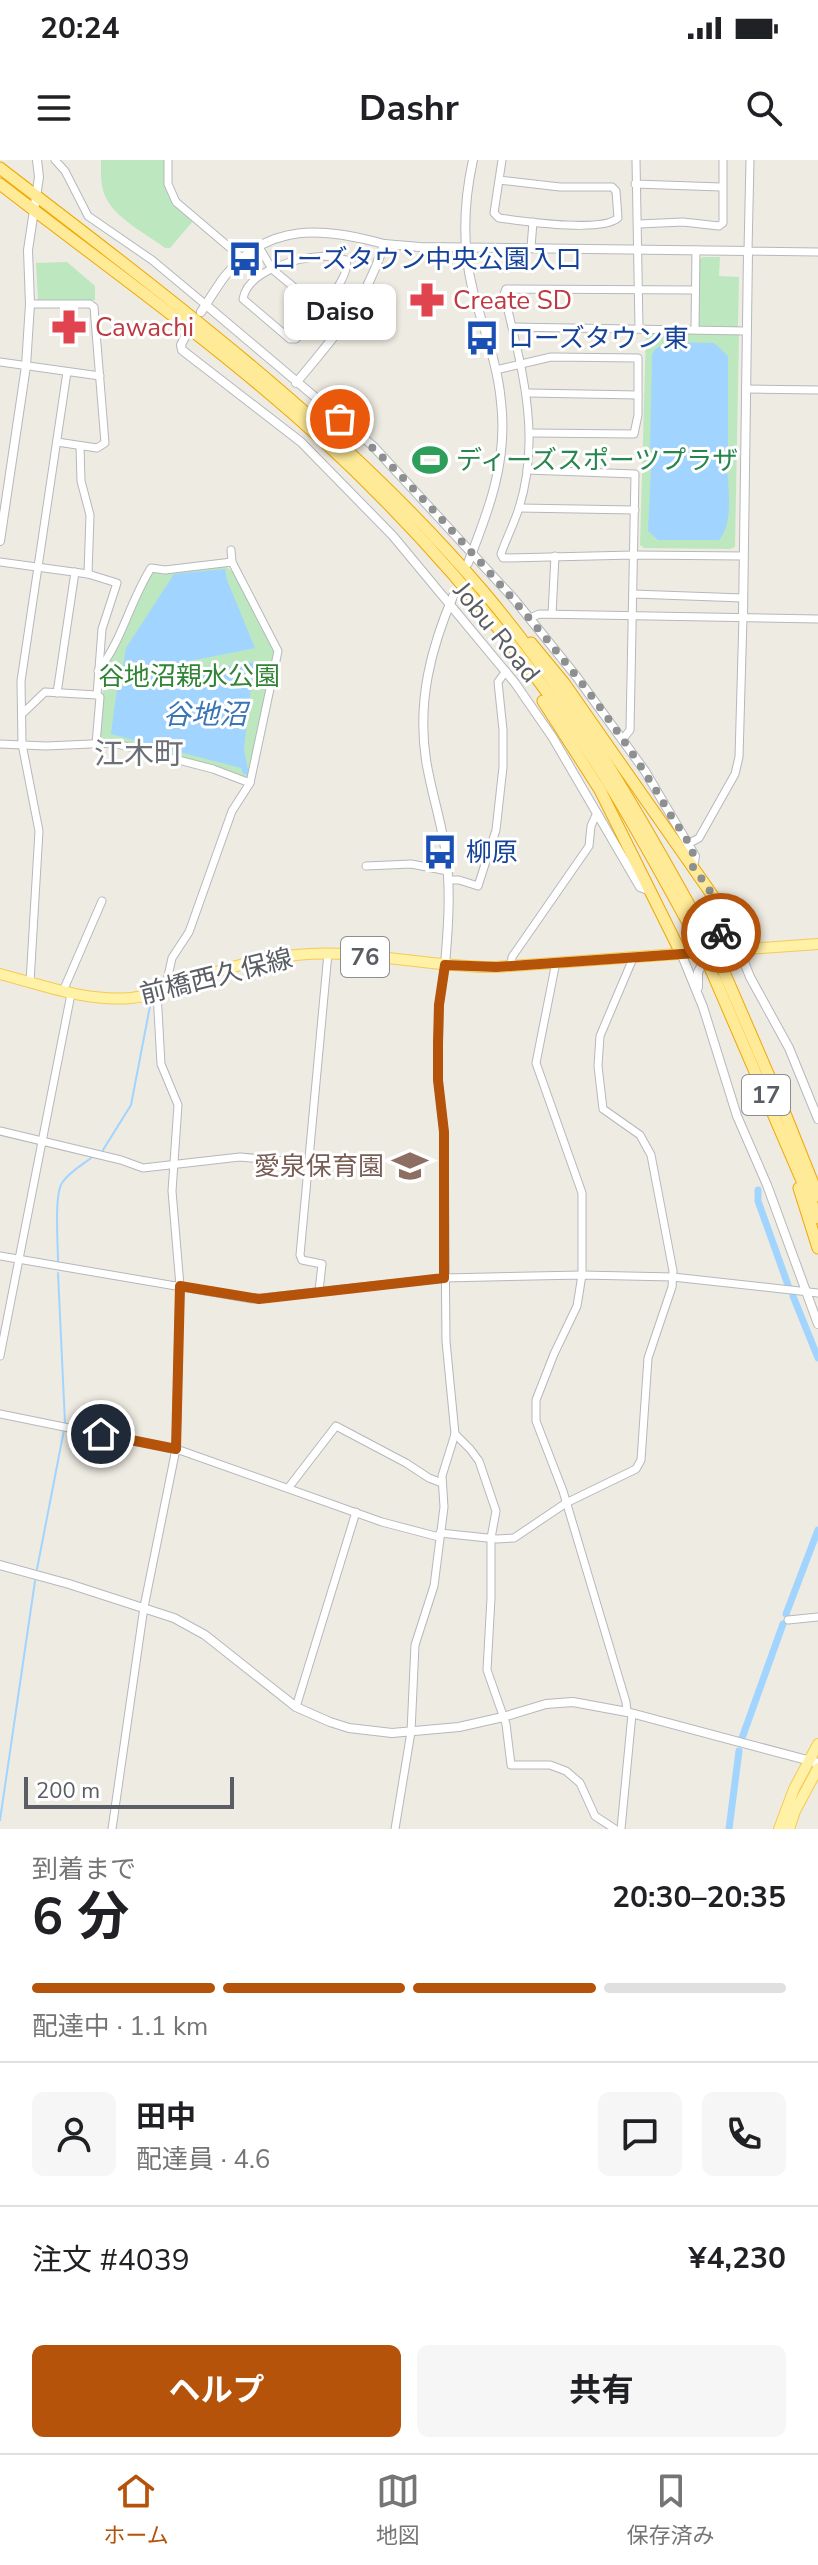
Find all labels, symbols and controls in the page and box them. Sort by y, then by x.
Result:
text: 20:24 [40,8,119,49]
text: Dashr [359,84,459,133]
icon: menu [32,86,76,130]
icon: search [742,86,786,130]
bus stop icon: ローズタウン中央公園入口 [226,240,264,278]
place label: ローズタウン中央公園入口 [271,242,582,277]
pharmacy icon: Create SD [408,281,446,319]
callout: Daiso [284,283,396,339]
place label: Create SD [453,283,572,318]
text: Daiso [306,294,374,329]
pharmacy icon: Cawachi [50,308,88,346]
place label: Cawachi [95,310,194,345]
bus stop icon: ローズタウン東 [463,319,501,357]
place label: ローズタウン東 [508,321,689,356]
pin [306,385,374,453]
icon: bag [318,397,362,441]
sports icon: ディーズスポーツプラザ [411,441,449,479]
place label: ディーズスポーツプラザ [456,443,738,478]
street label: Jobu Road [445,574,548,690]
park label: 谷地沼親水公園 [98,659,280,694]
water label: 谷地沼 [163,696,251,734]
district label: 江木町 [94,734,184,775]
bus stop icon: 柳原 [421,833,459,871]
place label: 柳原 [466,835,518,870]
courier [681,893,761,973]
icon: bike [699,911,743,955]
road number: 76 [341,937,389,977]
street label: 前橋西久保線 [136,941,296,1012]
road number: 17 [742,1075,790,1115]
school or university icon: 愛泉保育園 [391,1147,429,1185]
place label: 愛泉保育園 [254,1149,384,1184]
pin [67,1400,135,1468]
icon: home [79,1412,123,1456]
scale bar [24,1773,234,1809]
text: 200 m [36,1776,100,1806]
text: 到着まで [32,1852,136,1887]
text: 20:30–20:35 [612,1877,786,1918]
text: 6 分 [32,1881,129,1952]
text: 配達中 · 1.1 km [32,2009,208,2044]
button: person [32,2092,116,2176]
button: chat [598,2092,682,2176]
button: phone [702,2092,786,2176]
text: 田中 [136,2097,196,2138]
text: 配達員 · 4.6 [136,2142,270,2177]
text: ¥4,230 [689,2238,786,2279]
text: 注文 #4039 [32,2240,190,2281]
button: ヘルプ [32,2345,401,2437]
button: 共有 [417,2345,786,2437]
tab: ホーム [103,2469,169,2551]
tab: 地図 [376,2469,420,2551]
tab: 保存済み [627,2469,715,2551]

